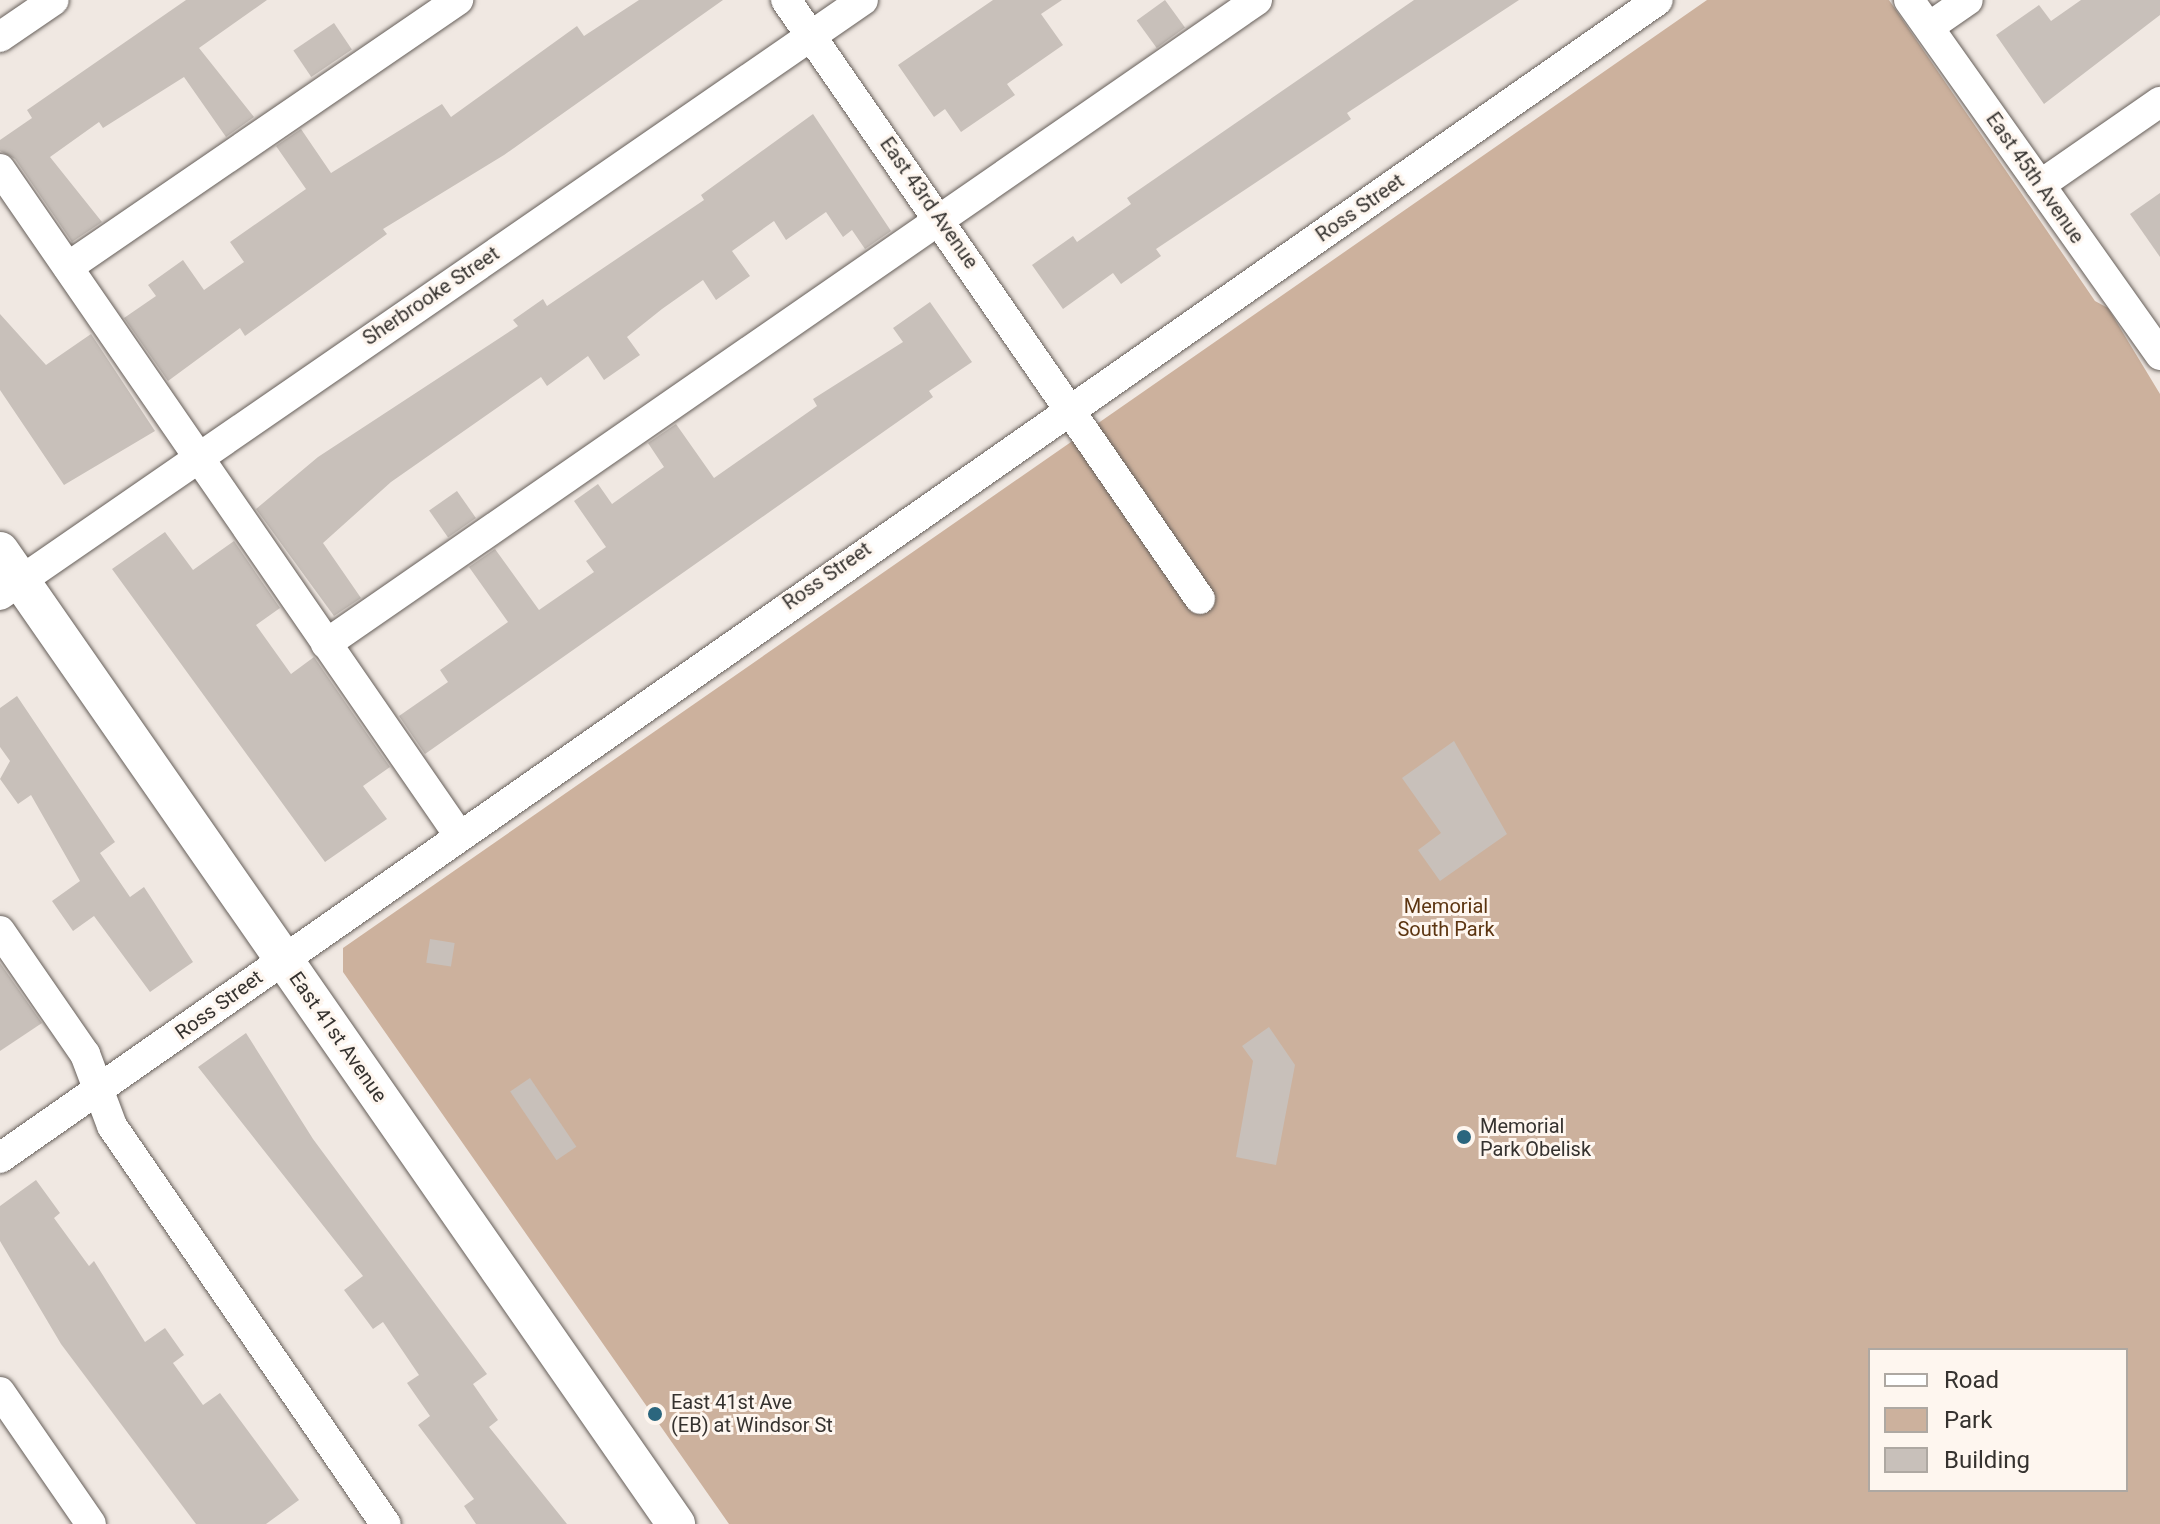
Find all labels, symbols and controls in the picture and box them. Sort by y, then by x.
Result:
street label: East 45th Avenue [1981,108,2089,248]
street label: East 43rd Avenue [875,133,983,273]
street label: Ross Street [1311,169,1409,247]
street label: Sherbrooke Street [358,242,504,350]
street label: Ross Street [778,537,876,615]
park label: Memorial South Park [1397,894,1495,941]
street label: Ross Street [171,965,267,1045]
street label: East 41st Avenue [284,967,392,1107]
place label: Memorial Park Obelisk [1480,1114,1591,1161]
marker: Memorial Park Obelisk [1455,1128,1473,1146]
legend [1868,1348,2128,1492]
text: Road [1944,1366,1999,1394]
place label: East 41st Ave (EB) at Windsor St [671,1390,833,1437]
marker: East 41st Ave (EB) at Windsor St [646,1405,664,1423]
text: Park [1944,1406,1992,1434]
text: Building [1944,1446,2030,1474]

